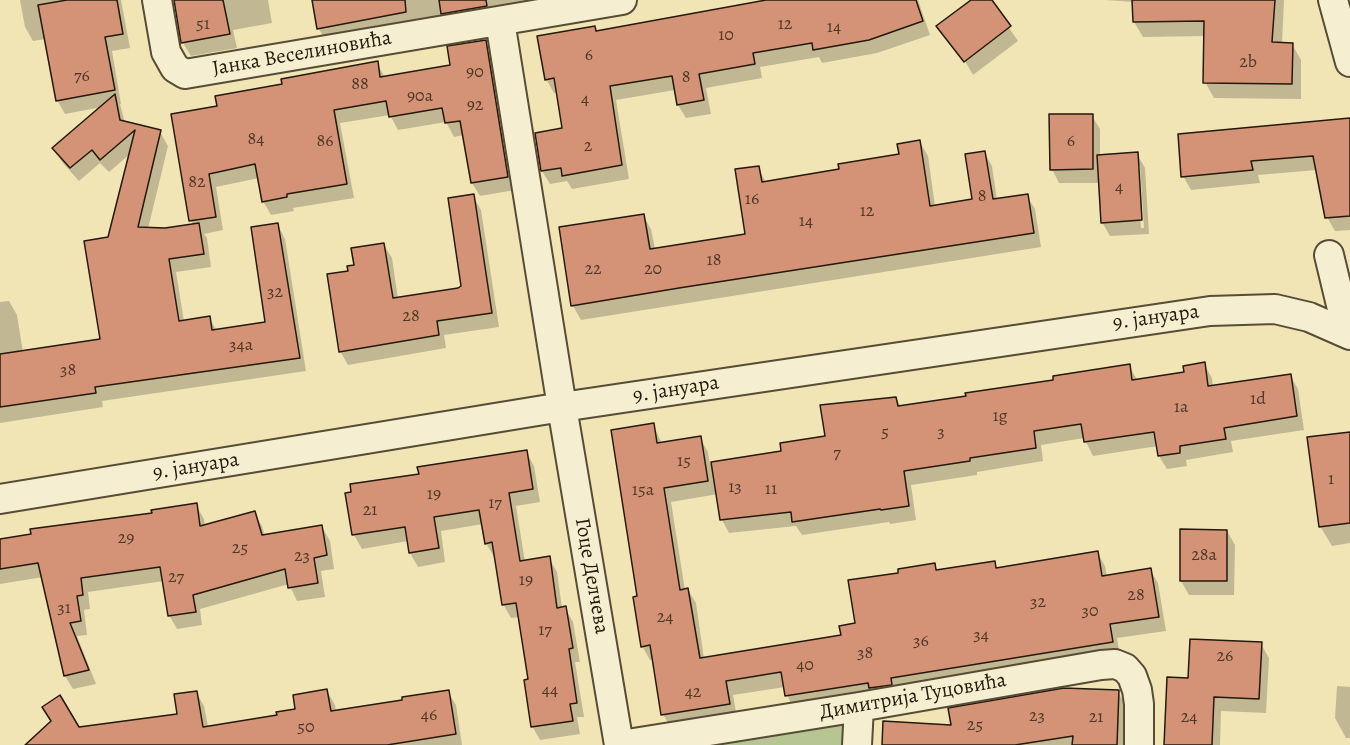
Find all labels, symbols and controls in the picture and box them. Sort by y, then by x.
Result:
house number: 51 [196,14,210,36]
house number: 12 [778,14,792,36]
house number: 14 [827,17,841,39]
house number: 10 [718,25,734,47]
street label: Јанка Веселиновића [210,26,394,82]
house number: 6 [585,45,593,67]
house number: 2b [1239,52,1257,74]
house number: 90 [466,62,484,84]
house number: 76 [74,66,90,88]
house number: 8 [682,67,690,89]
house number: 88 [351,74,369,96]
house number: 90a [407,86,433,108]
house number: 4 [581,89,589,111]
house number: 92 [467,95,483,117]
house number: 84 [248,129,264,151]
house number: 86 [316,131,334,153]
house number: 6 [1067,131,1075,153]
house number: 2 [584,136,592,158]
house number: 82 [188,172,206,194]
house number: 4 [1115,177,1123,199]
house number: 8 [978,186,986,208]
house number: 16 [745,189,759,211]
house number: 12 [860,201,874,223]
house number: 14 [799,211,813,233]
house number: 18 [707,250,721,272]
house number: 22 [584,259,602,281]
house number: 20 [644,259,662,281]
house number: 32 [267,282,283,304]
street label: 9. јануара [1111,299,1201,337]
house number: 28 [402,306,420,328]
house number: 34a [229,335,253,357]
house number: 38 [60,360,76,382]
street label: 9. јануара [631,371,721,409]
house number: 1d [1250,389,1266,411]
house number: 1a [1174,397,1188,419]
house number: 1g [992,406,1008,428]
house number: 5 [881,422,889,444]
house number: 3 [937,422,945,444]
house number: 7 [833,443,841,465]
street label: 9. јануара [151,448,241,486]
house number: 15 [677,451,691,473]
house number: 1 [1328,469,1334,491]
house number: 13 [728,477,742,499]
house number: 11 [765,479,777,501]
house number: 15a [632,480,654,502]
house number: 19 [427,484,441,506]
house number: 17 [488,493,502,515]
house number: 21 [363,500,377,522]
street label: Гоце Делчева [568,516,614,636]
house number: 29 [118,528,134,550]
house number: 25 [232,538,248,560]
house number: 28a [1191,545,1217,567]
house number: 23 [294,546,310,568]
house number: 27 [168,567,184,589]
house number: 19 [519,570,533,592]
house number: 28 [1127,585,1145,607]
house number: 32 [1030,592,1046,614]
house number: 31 [57,598,71,620]
house number: 30 [1081,601,1099,623]
house number: 24 [657,607,673,629]
house number: 17 [538,620,552,642]
house number: 34 [973,625,989,647]
house number: 36 [913,631,929,653]
house number: 38 [857,643,873,665]
house number: 26 [1217,646,1233,668]
house number: 40 [796,655,814,677]
street label: Димитрија Туцовића [818,668,1008,726]
house number: 44 [542,680,558,702]
house number: 42 [685,682,701,704]
house number: 46 [421,705,437,727]
house number: 23 [1029,706,1045,728]
house number: 21 [1089,707,1103,729]
house number: 24 [1181,707,1197,729]
house number: 25 [967,715,983,737]
house number: 50 [297,717,315,739]

